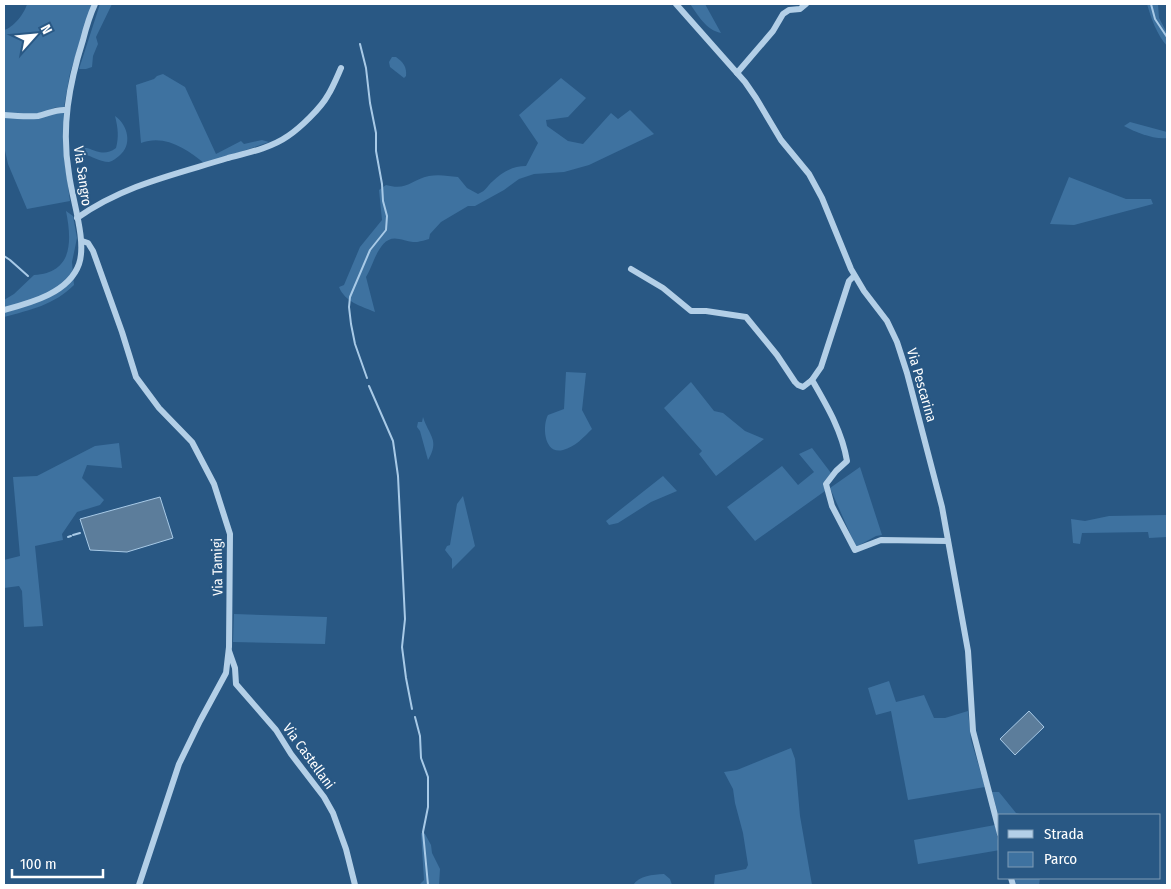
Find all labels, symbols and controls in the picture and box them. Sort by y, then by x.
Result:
north arrow [10,10,60,60]
text: N [37,22,56,37]
street label: Via Sangro [70,145,95,207]
street label: Via Pescarina [903,346,940,424]
street label: Via Tamigi [208,538,227,596]
street label: Via Castellani [279,720,338,792]
legend [998,814,1161,879]
text: Strada [1044,825,1084,843]
scale bar [12,846,104,878]
text: Parco [1044,850,1077,868]
text: 100 m [20,855,57,873]

